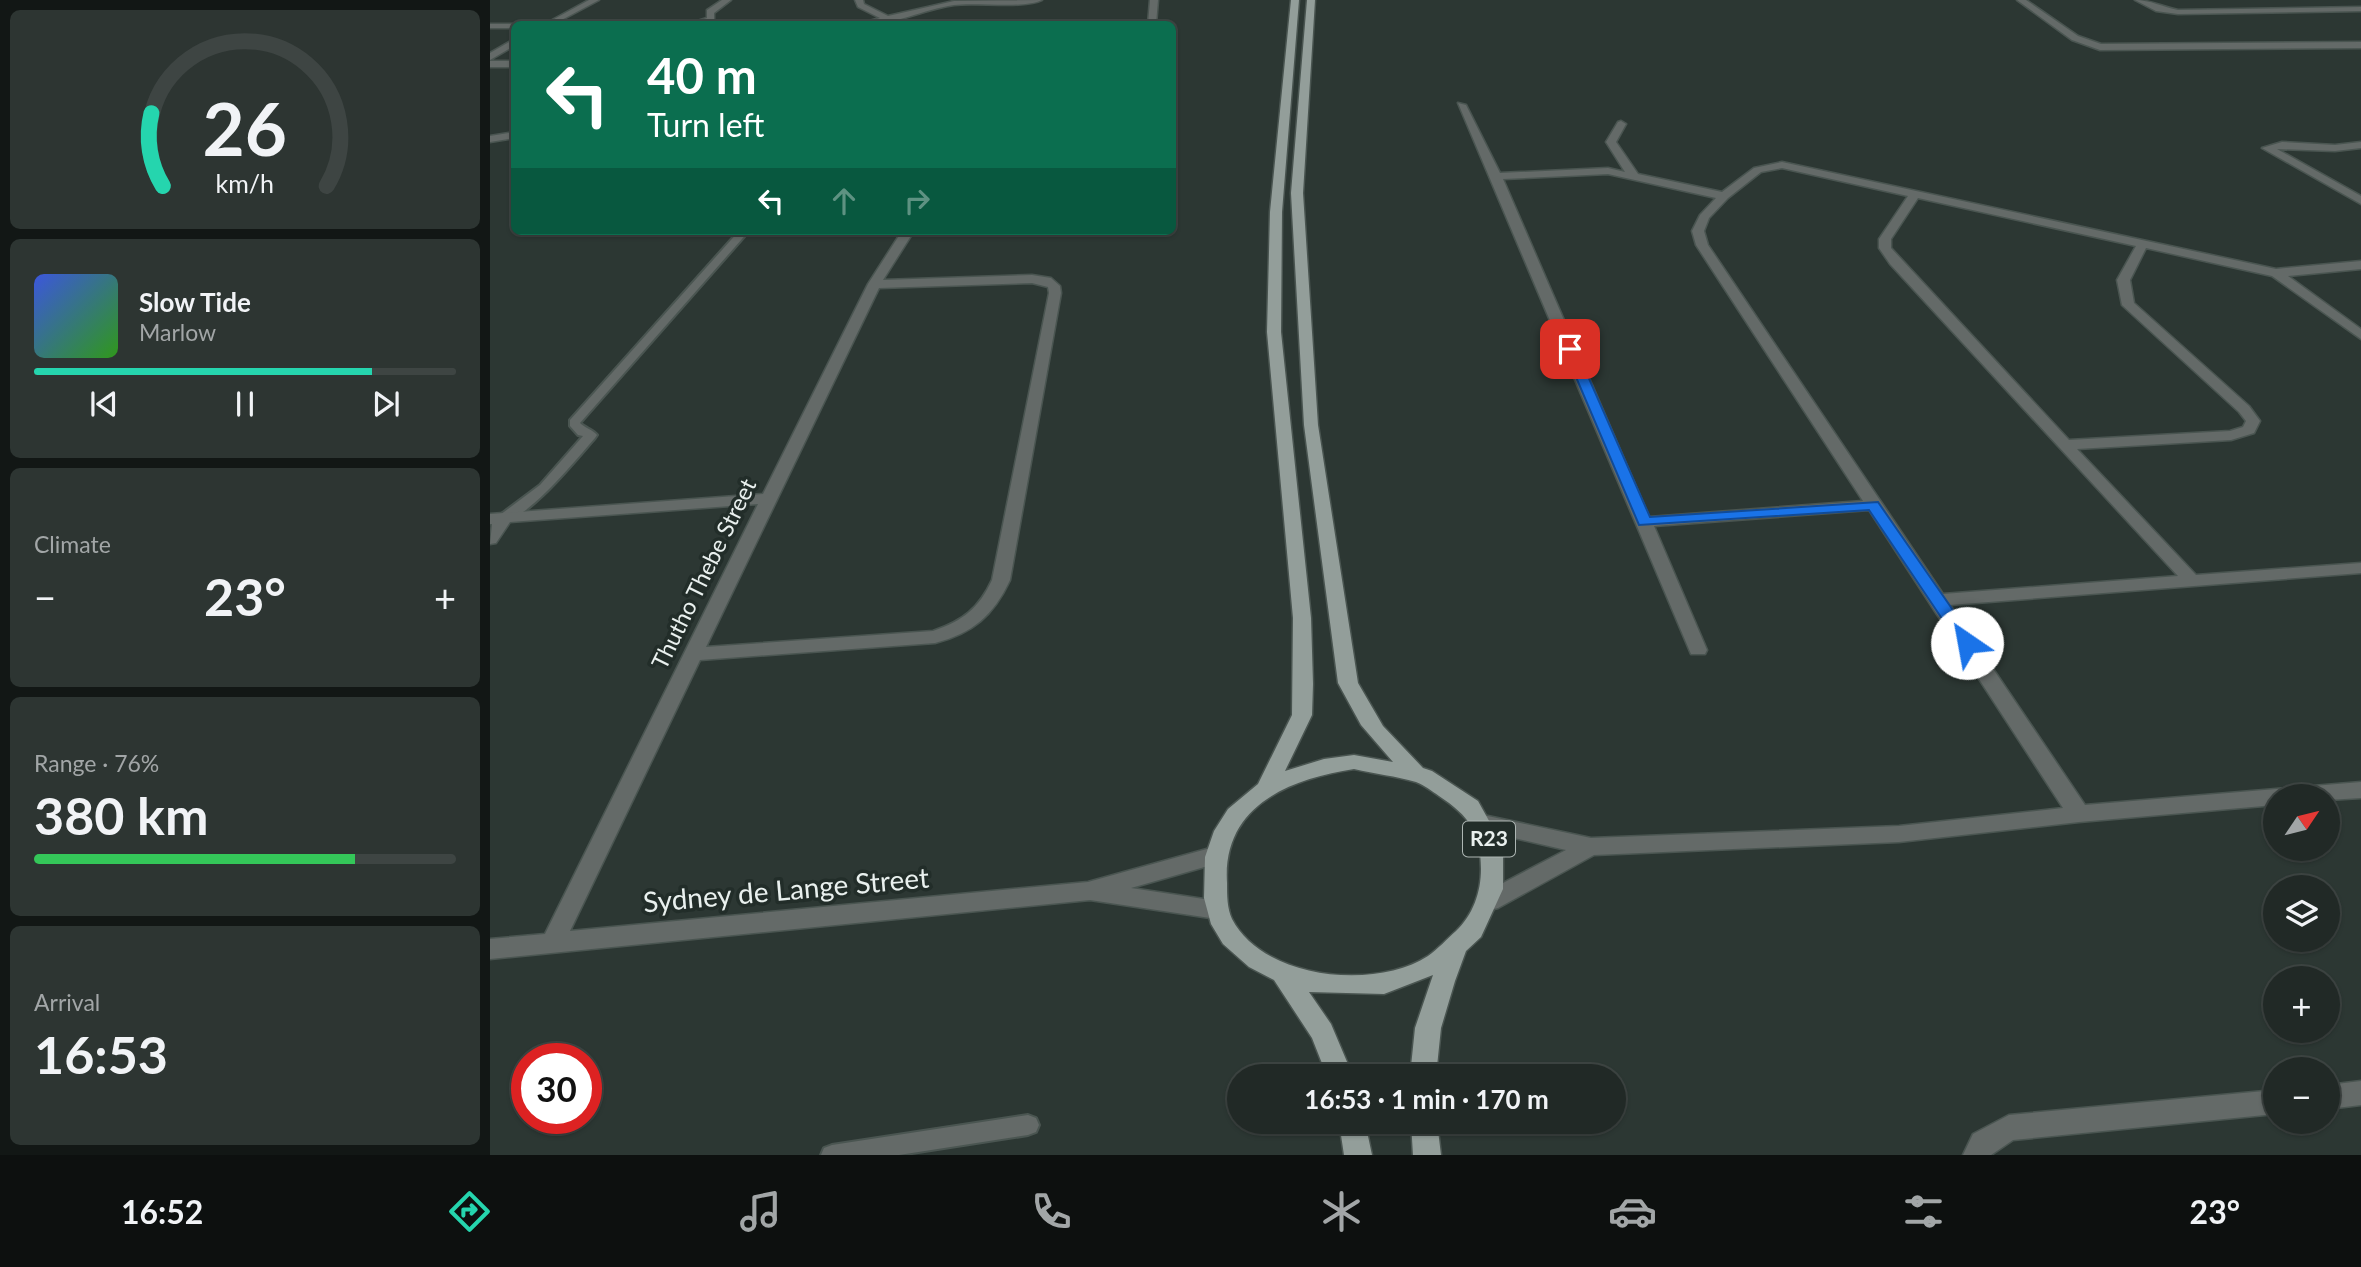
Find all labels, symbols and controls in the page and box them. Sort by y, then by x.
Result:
text: 40 m [647,46,757,104]
icon: left [532,49,623,140]
text: 26 [203,84,287,172]
text: Turn left [647,105,764,144]
text: km/h [216,167,274,197]
icon: left [752,182,790,220]
icon: ahead [825,182,863,220]
icon: right [898,182,936,220]
text: Slow Tide [139,286,251,318]
text: Marlow [139,318,216,346]
pin [1540,319,1600,379]
icon: arrive [1551,330,1589,368]
icon: previous [85,385,123,423]
icon: pause [226,385,264,423]
icon: next [367,385,405,423]
street label: Thutho Thebe Street [645,473,762,673]
text: Climate [34,530,111,558]
text: 23° [204,565,286,627]
text: − [34,574,56,620]
text: + [434,574,456,620]
position arrow [1930,606,2004,680]
text: Range · 76% [34,749,159,777]
text: 380 km [34,784,208,846]
north arrow [2263,784,2340,861]
map controls [2263,784,2340,1134]
road number: R23 [1463,822,1515,856]
street label: Sydney de Lange Street [642,860,930,918]
button: layers [2263,875,2340,952]
button: + [2263,966,2340,1043]
text: Arrival [34,988,100,1016]
text: 16:53 [34,1023,168,1085]
speed limit sign: 30 [511,1043,602,1134]
button: − [2263,1057,2340,1134]
text: 16:53 · 1 min · 170 m [1304,1083,1549,1115]
icon: directions [445,1187,494,1236]
icon: music [736,1187,785,1236]
icon: phone [1027,1187,1076,1236]
icon: climate [1317,1187,1366,1236]
icon: car [1608,1187,1657,1236]
icon: filters [1899,1187,1948,1236]
text: 16:52 [121,1192,203,1231]
text: 23° [2190,1192,2240,1231]

